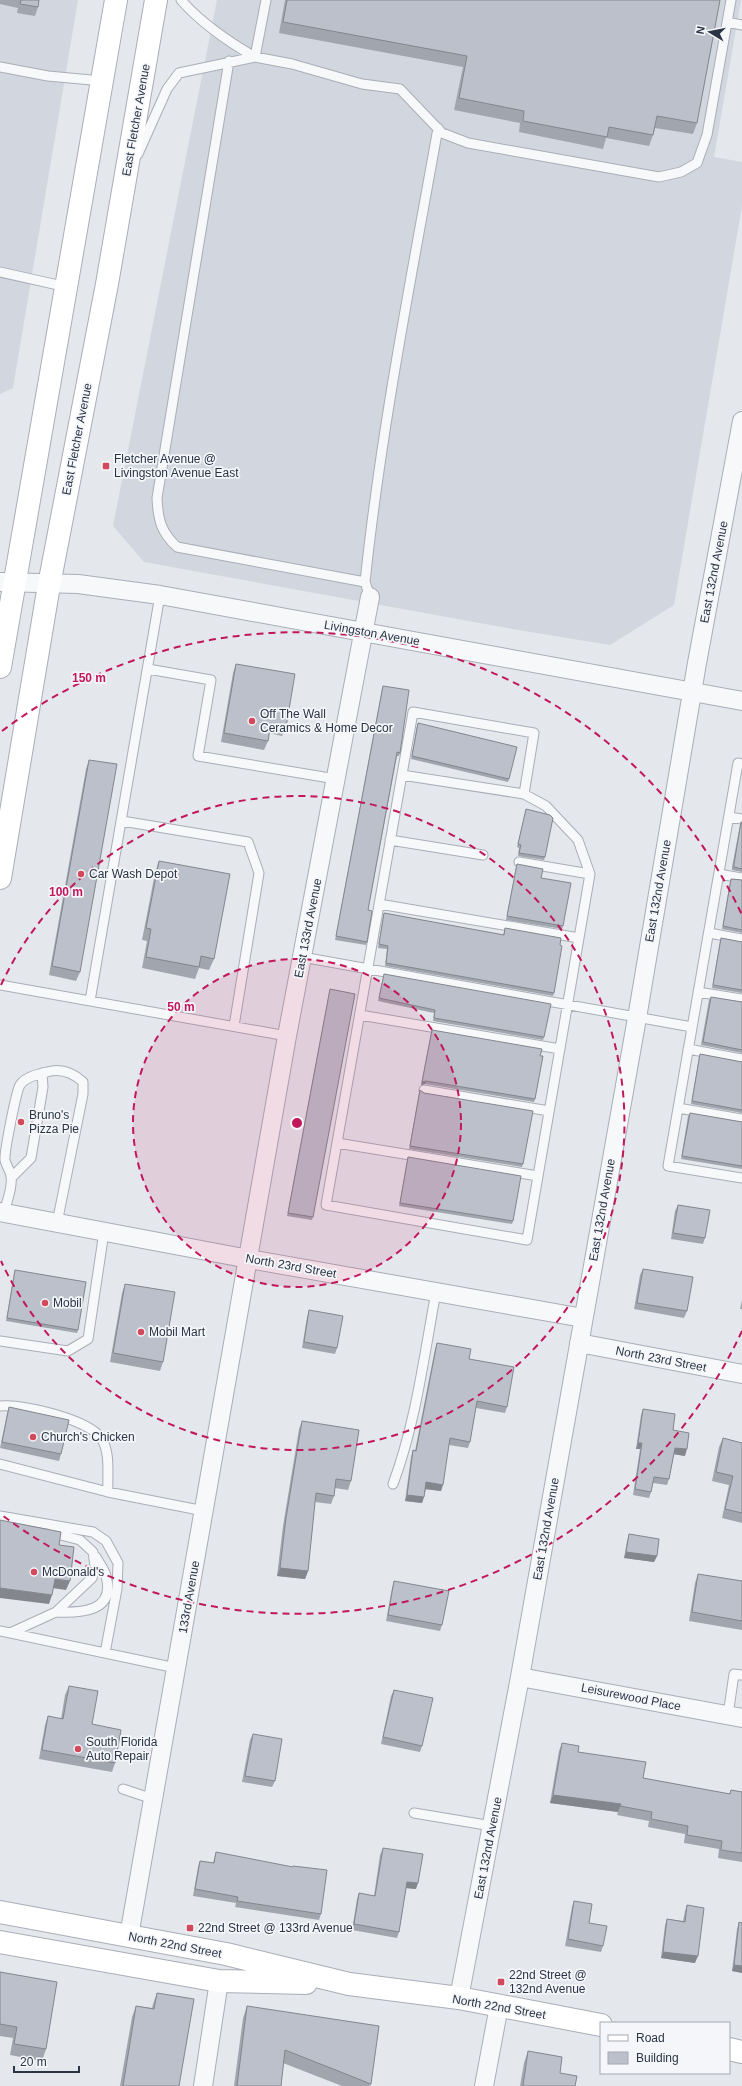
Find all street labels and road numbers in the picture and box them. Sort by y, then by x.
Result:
street label: East Fletcher Avenue [119,62,153,177]
street label: East Fletcher Avenue [59,381,95,496]
street label: East 132nd Avenue [697,519,731,624]
street label: Livingston Avenue [323,618,421,648]
street label: East 132nd Avenue [642,838,674,943]
street label: East 133rd Avenue [291,877,325,979]
street label: East 132nd Avenue [586,1157,618,1262]
street label: North 23rd Street [244,1251,338,1281]
street label: North 23rd Street [614,1343,708,1375]
street label: East 132nd Avenue [530,1476,562,1581]
street label: 133rd Avenue [176,1559,202,1635]
street label: Leisurewood Place [580,1680,682,1714]
street label: East 132nd Avenue [471,1795,505,1900]
street label: North 22nd Street [127,1929,223,1961]
street label: North 22nd Street [451,1992,548,2022]

